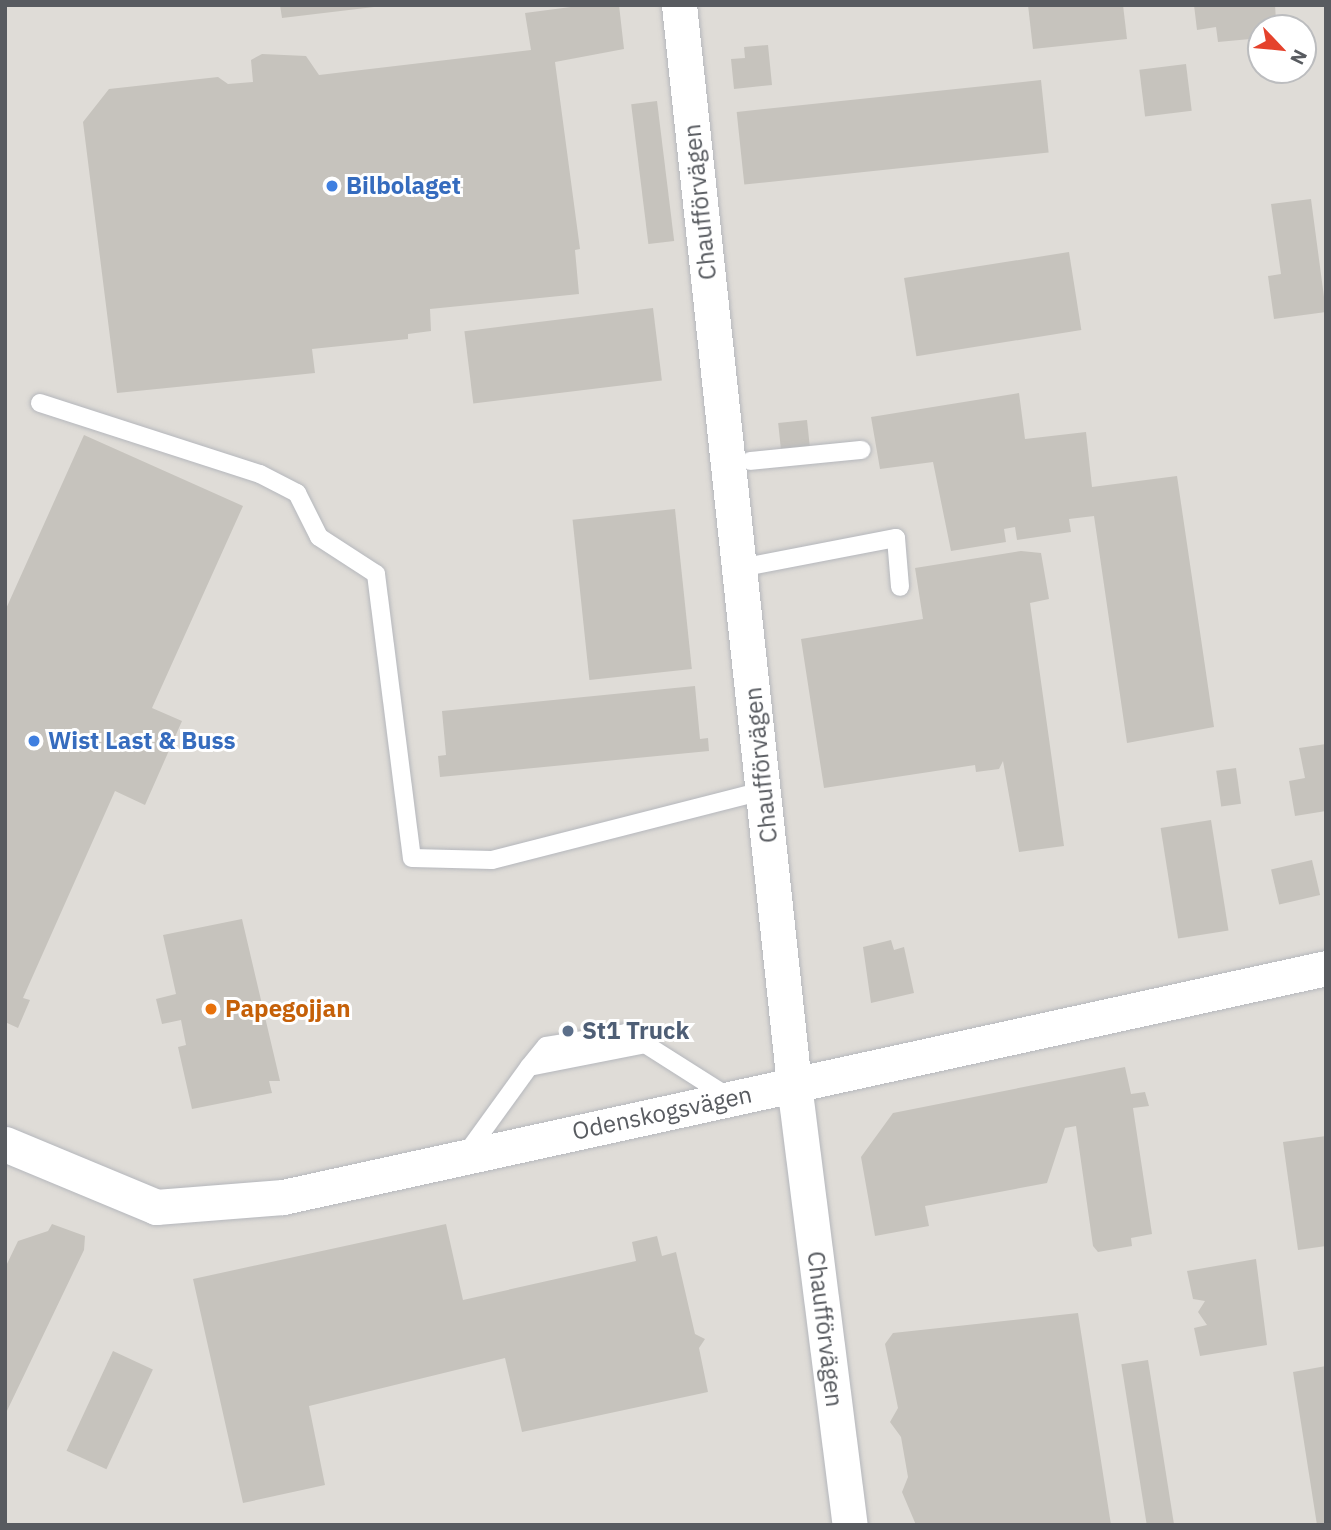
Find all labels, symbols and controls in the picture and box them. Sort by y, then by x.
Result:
north arrow [1247,14,1317,84]
text: N [1285,46,1313,69]
street label: Chaufförvägen [677,123,723,281]
place label: Bilbolaget [346,172,461,200]
marker: Bilbolaget [324,178,340,194]
street label: Chaufförvägen [738,686,784,844]
place label: Wist Last & Buss [48,727,236,755]
marker: Wist Last & Buss [26,733,42,749]
place label: Papegojjan [225,995,350,1023]
marker: Papegojjan [203,1001,219,1017]
place label: St1 Truck [582,1017,689,1045]
marker: St1 Truck [560,1023,576,1039]
street label: Odenskogsvägen [570,1080,754,1146]
street label: Chaufförvägen [801,1249,849,1409]

